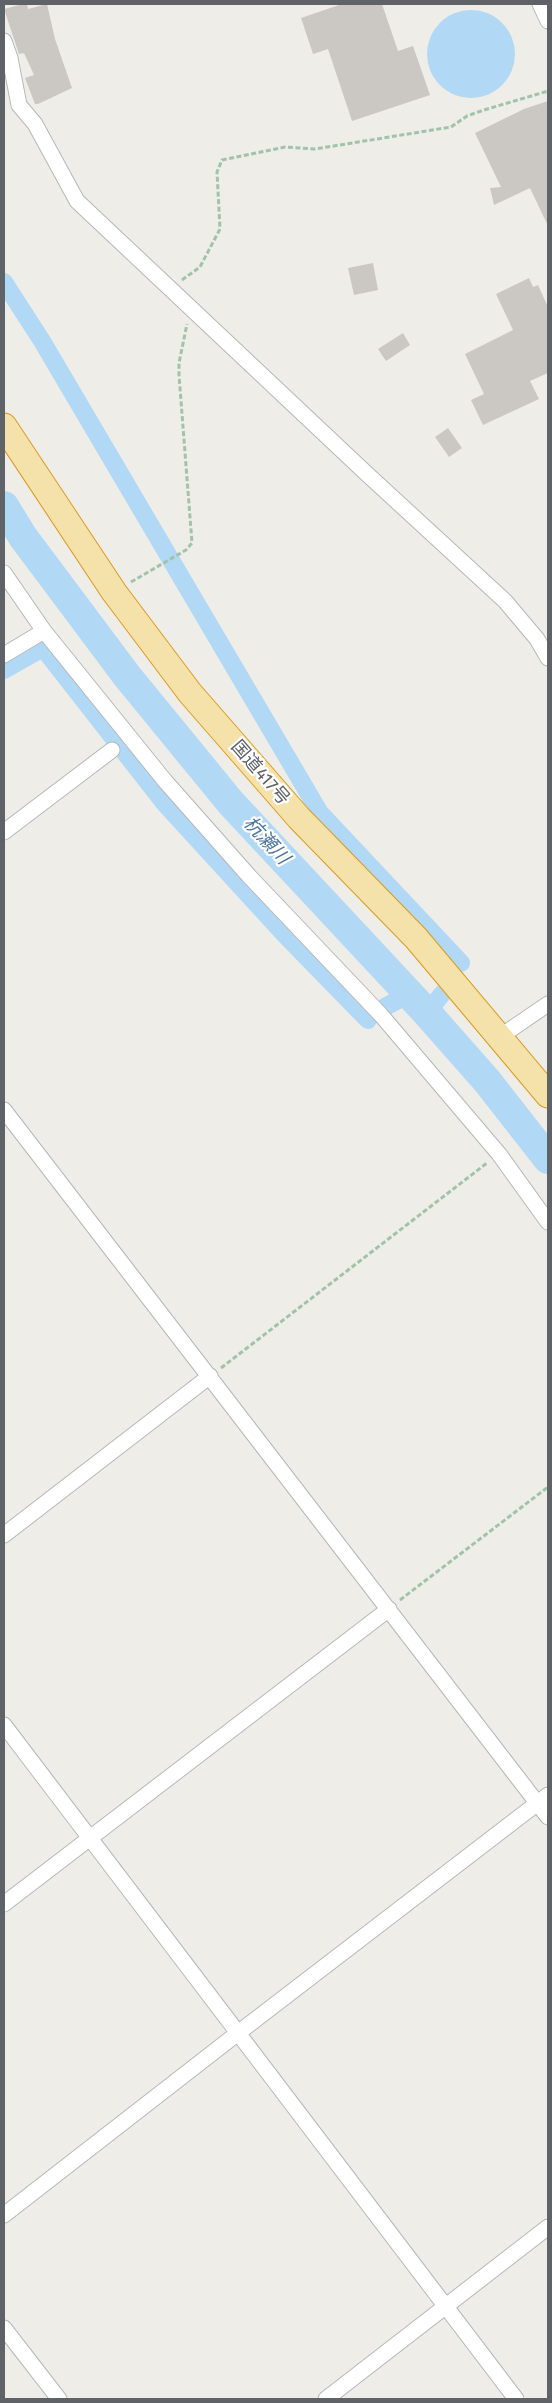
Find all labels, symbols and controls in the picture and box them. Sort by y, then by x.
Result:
street label: 国道417号 [226,736,294,810]
water label: 杭瀬川 [238,812,294,870]

